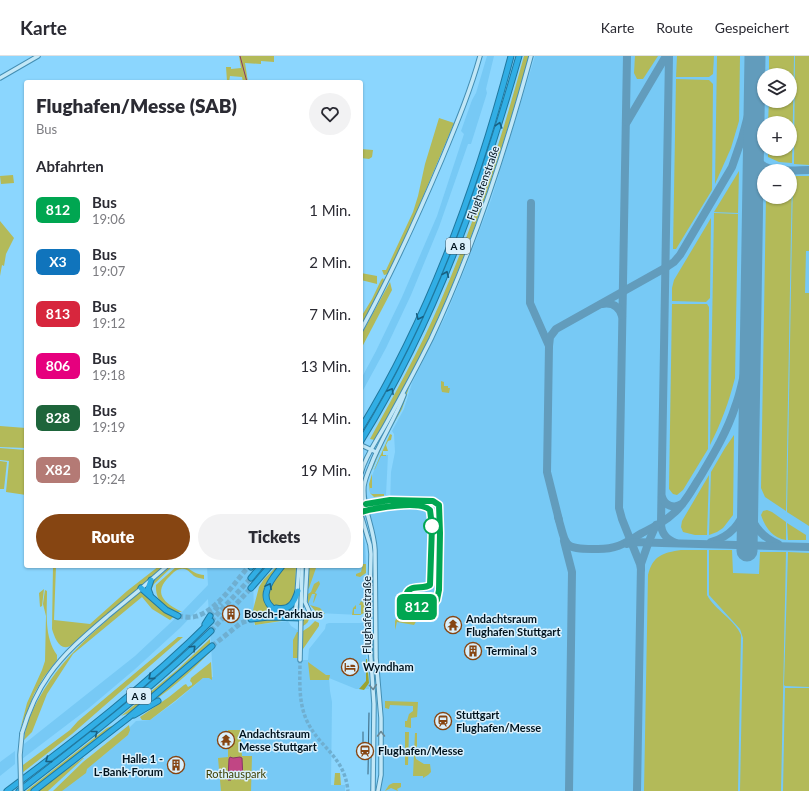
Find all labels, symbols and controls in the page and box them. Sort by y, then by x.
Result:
text: Karte [20,16,67,39]
text: Karte [601,19,634,36]
text: Route [656,19,693,36]
text: Gespeichert [715,19,789,36]
map controls [757,68,797,204]
button: layers [757,68,797,108]
button: heart [309,93,351,135]
text: Flughafen/Messe (SAB) [36,94,237,117]
button: + [757,116,797,156]
text: Bus [36,121,57,137]
one-way arrow [494,122,503,129]
street label: Flughafenstraße [464,144,501,222]
text: Abfahrten [36,157,104,175]
button: − [757,164,797,204]
text: Bus [92,193,117,211]
text: 812 [46,201,70,218]
text: 1 Min. [309,201,351,219]
text: 19:06 [92,211,125,227]
road number: A 8 [446,238,470,254]
text: Bus [92,245,117,263]
text: X3 [49,253,67,270]
text: 2 Min. [309,253,351,271]
text: 19:07 [92,263,125,279]
one-way arrow [442,270,450,277]
text: Bus [92,297,117,315]
text: 813 [46,305,70,322]
text: 7 Min. [309,305,351,323]
one-way arrow [416,313,424,320]
text: 19:12 [92,315,125,331]
text: Bus [92,349,117,367]
text: 806 [46,357,70,374]
text: 13 Min. [300,357,351,375]
text: 19:18 [92,367,125,383]
one-way arrow [386,388,393,395]
text: Bus [92,401,117,419]
text: 828 [46,409,70,426]
text: 14 Min. [300,409,351,427]
text: 19:19 [92,419,125,435]
text: Bus [92,453,117,471]
text: X82 [45,461,71,478]
text: 19 Min. [300,461,351,479]
text: 19:24 [92,471,125,487]
button: Route [36,514,190,560]
button: Tickets [198,514,351,560]
unlabelled marker [423,517,441,535]
street label: Flughafenstraße [360,576,373,654]
one-way arrow [264,582,272,590]
line badge: 812 [394,594,440,620]
text: 812 [405,598,429,615]
building icon: Bosch-Parkhaus [221,604,241,624]
place label: Bosch-Parkhaus [244,607,323,620]
place label: Andachtsraum Flughafen Stuttgart [465,612,561,638]
temple icon: Andachtsraum Flughafen Stuttgart [443,615,463,635]
building icon: Terminal 3 [463,641,483,661]
place label: Terminal 3 [486,644,537,657]
one-way arrow [188,645,196,653]
hotel icon: Wyndham [340,657,360,677]
place label: Wyndham [363,660,414,673]
one-way arrow [148,673,156,680]
one-way arrow [368,684,377,690]
road number: A 8 [127,688,151,704]
place label: Stuttgart Flughafen/Messe [456,708,541,734]
station icon: Stuttgart Flughafen/Messe [433,711,453,731]
place label: Andachtsraum Messe Stuttgart [238,727,318,753]
one-way arrow [90,730,97,737]
temple icon: Andachtsraum Messe Stuttgart [216,730,236,750]
one-way arrow [377,731,385,737]
station icon: Flughafen/Messe [355,741,375,761]
place label: Flughafen/Messe [378,744,463,757]
place label: Halle 1 - L-Bank-Forum [94,752,163,778]
one-way arrow [45,755,52,762]
building icon: Halle 1 - L-Bank-Forum [166,755,186,775]
park label: Rothauspark [206,767,267,780]

